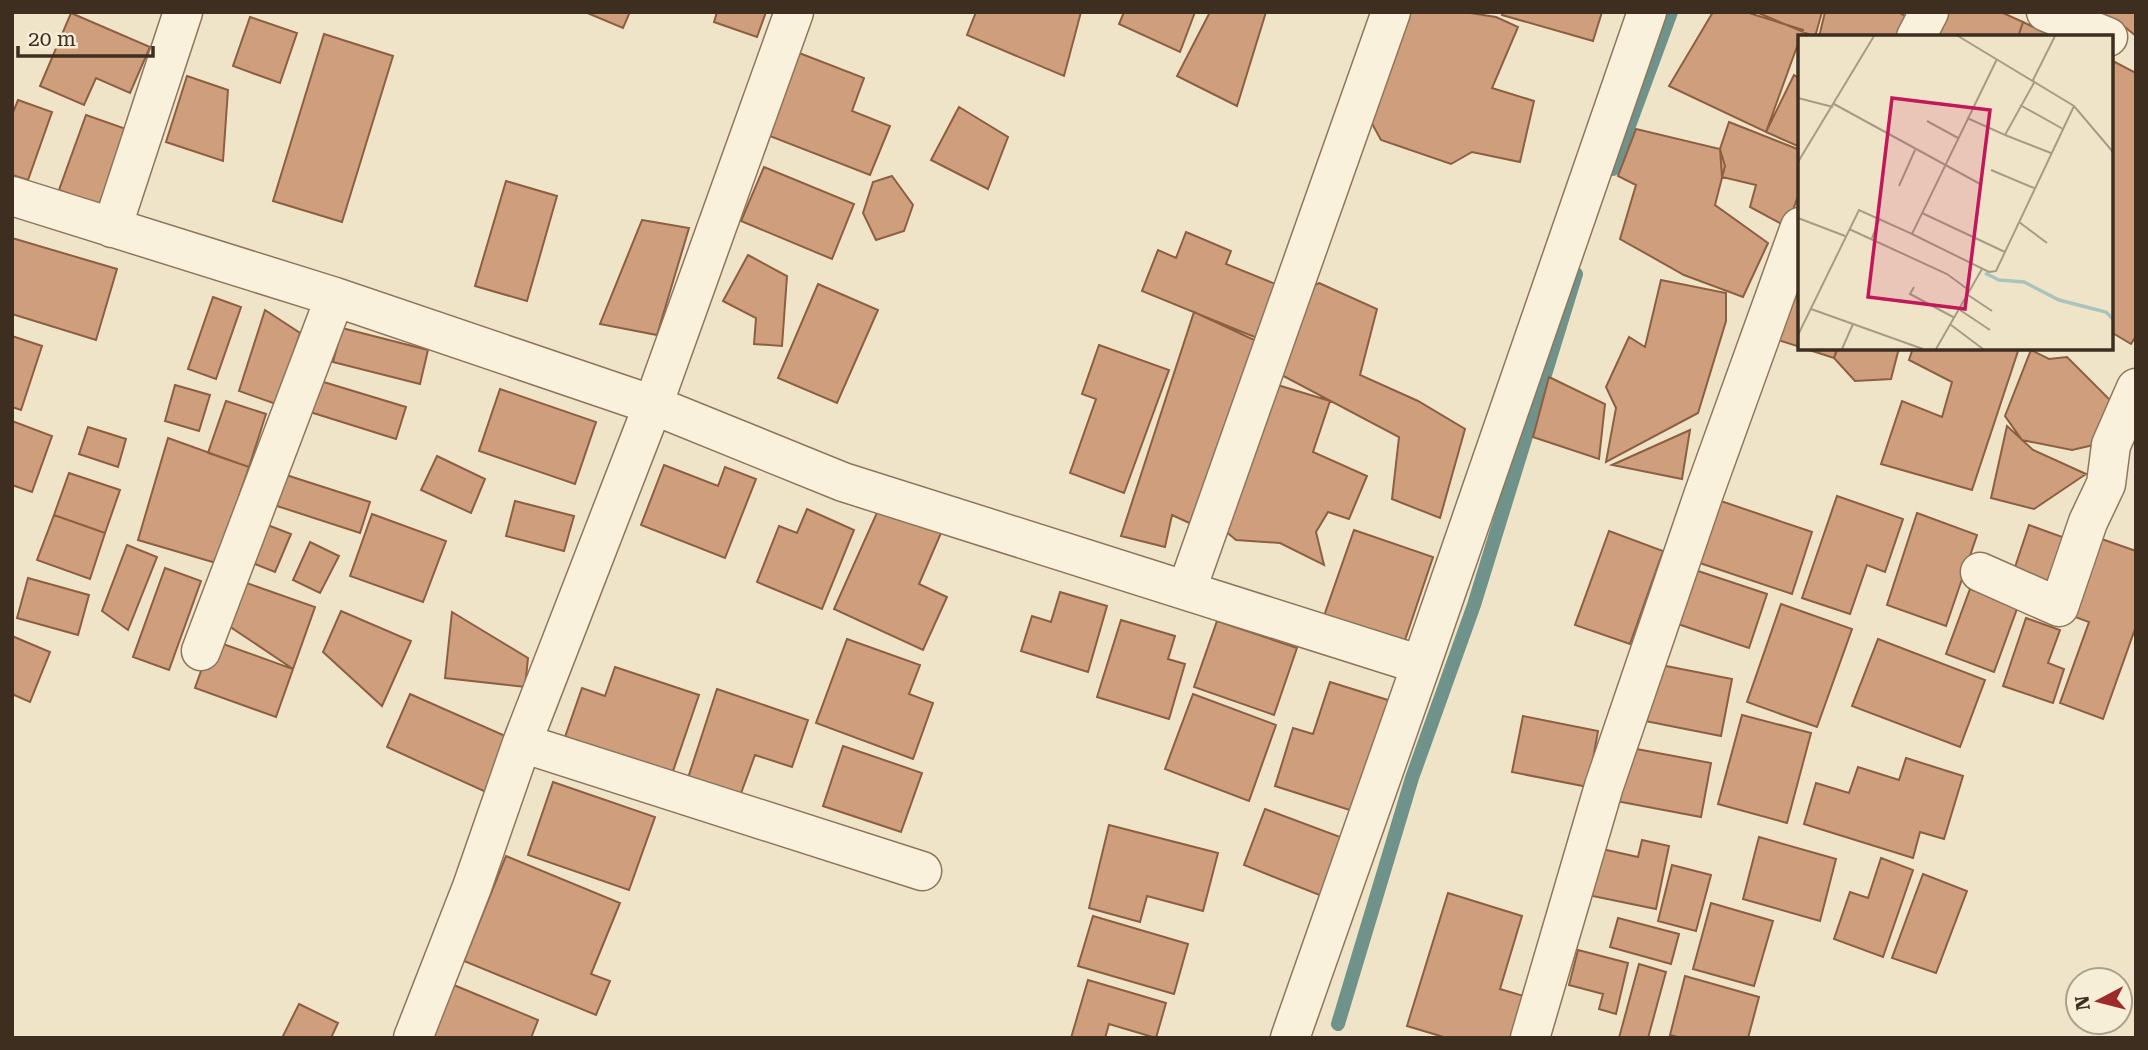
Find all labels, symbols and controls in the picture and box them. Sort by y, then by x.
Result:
scale bar [18,14,152,58]
text: 20 m [28,27,76,51]
inset map [1798,35,2113,350]
north arrow [2064,966,2134,1036]
text: N [2070,994,2095,1012]

